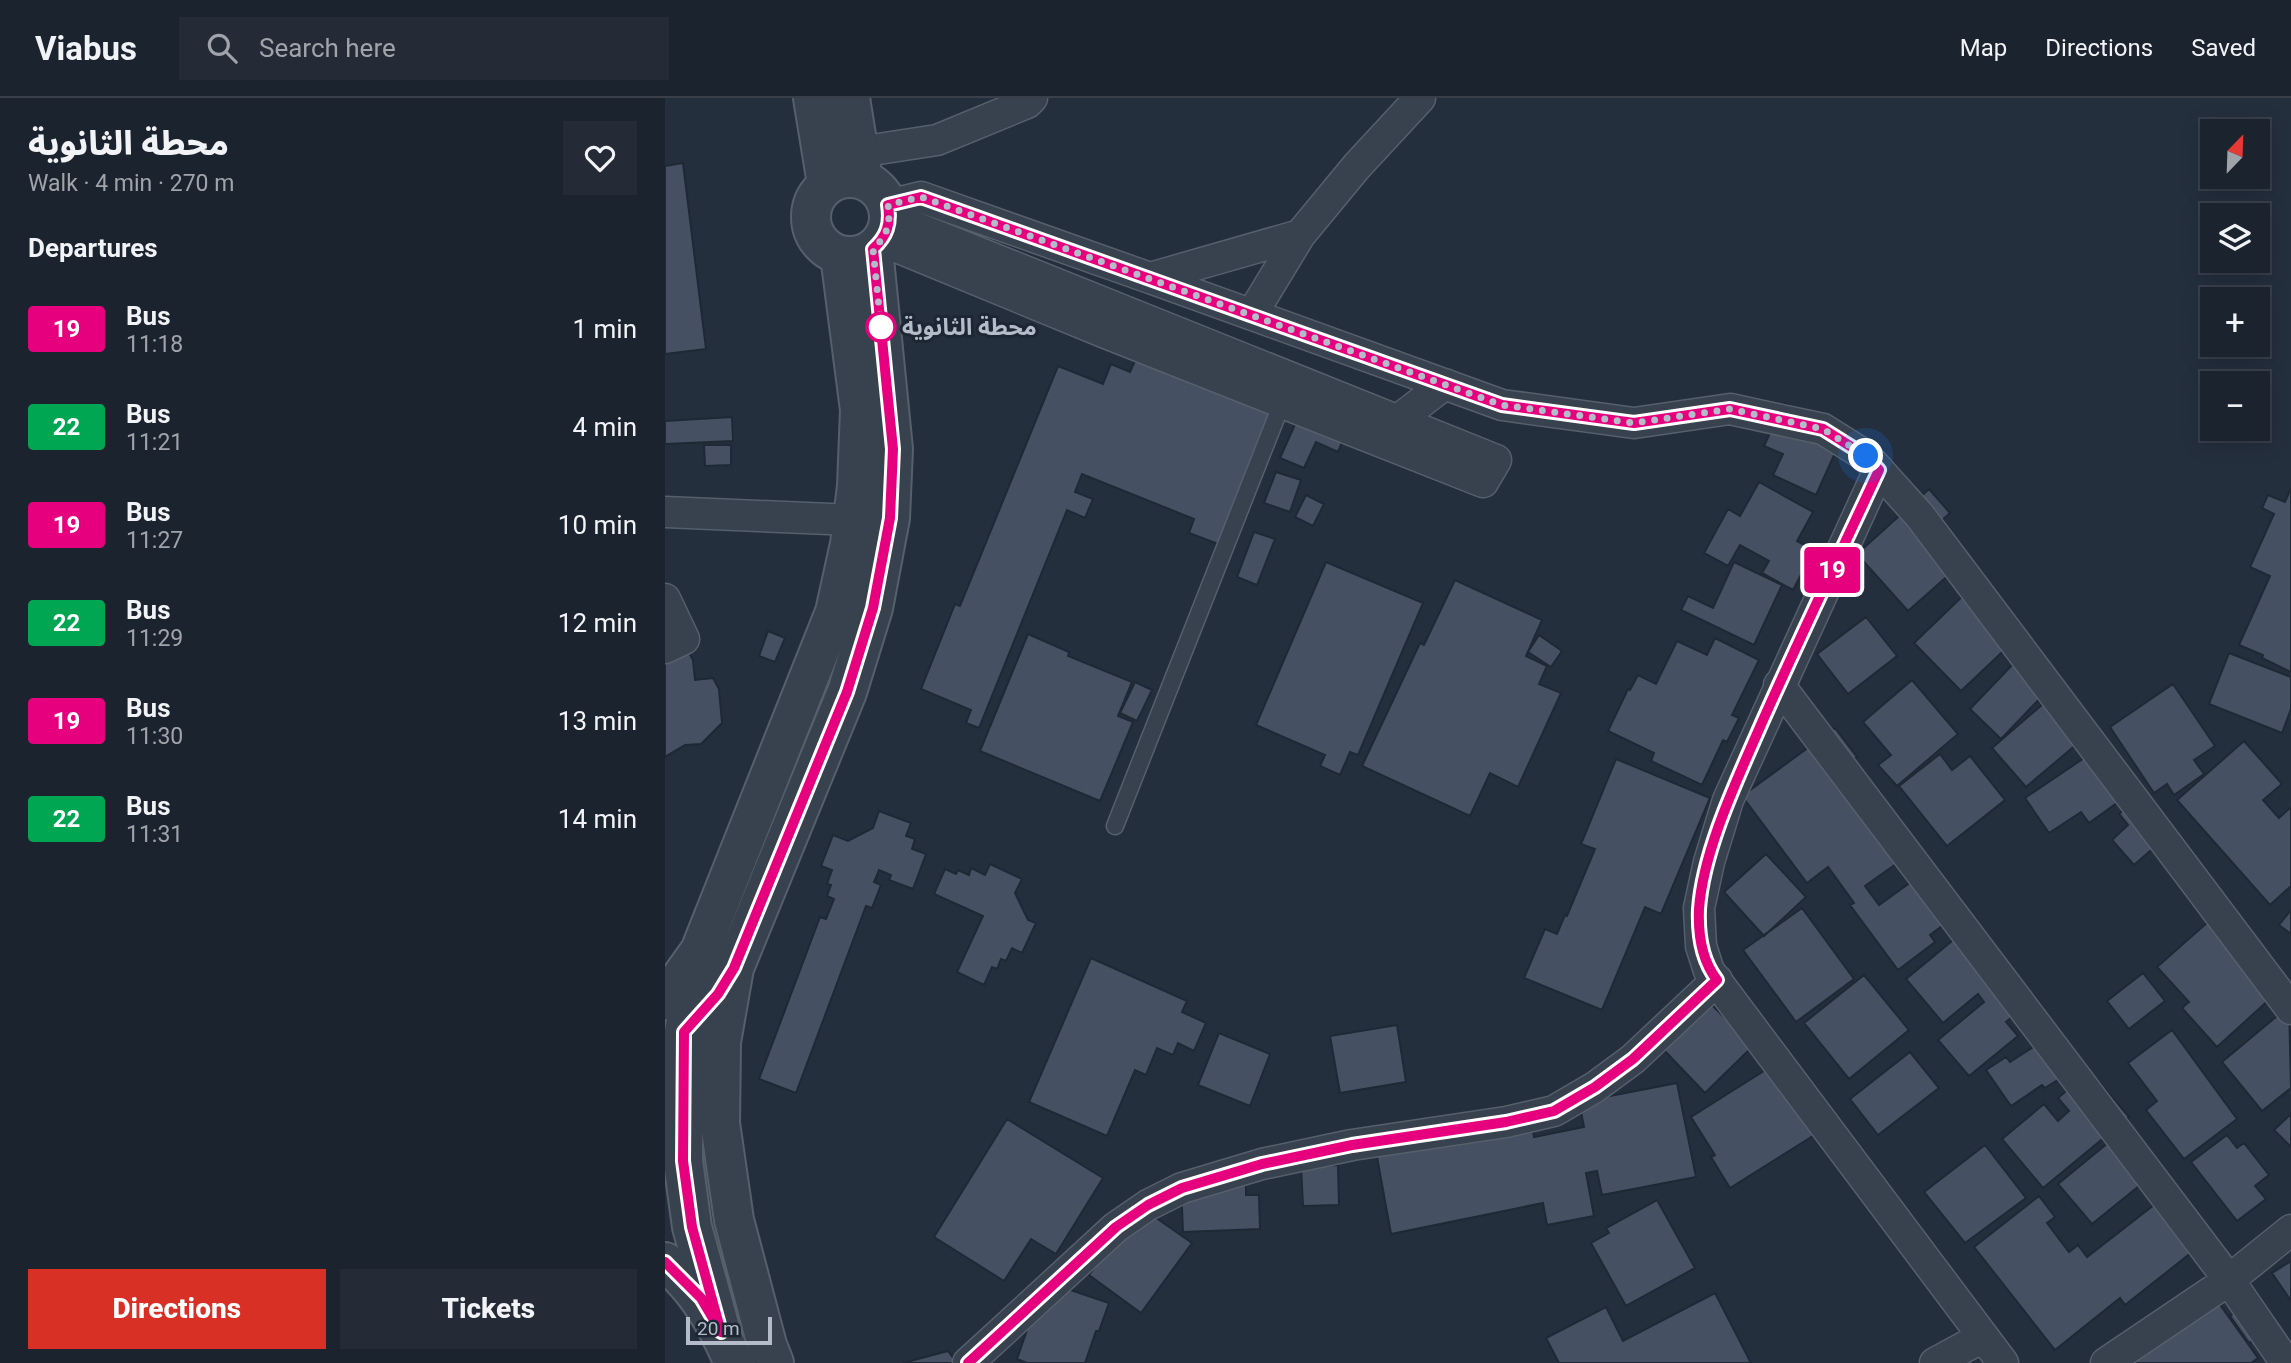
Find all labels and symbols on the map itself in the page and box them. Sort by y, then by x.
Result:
north arrow [2200,119,2270,189]
marker: محطة الثانوية [866,312,896,342]
place label: محطة الثانوية [902,314,1037,341]
your location [1848,438,1883,473]
line badge: 19 [1801,547,1863,593]
scale bar [686,1314,772,1346]

